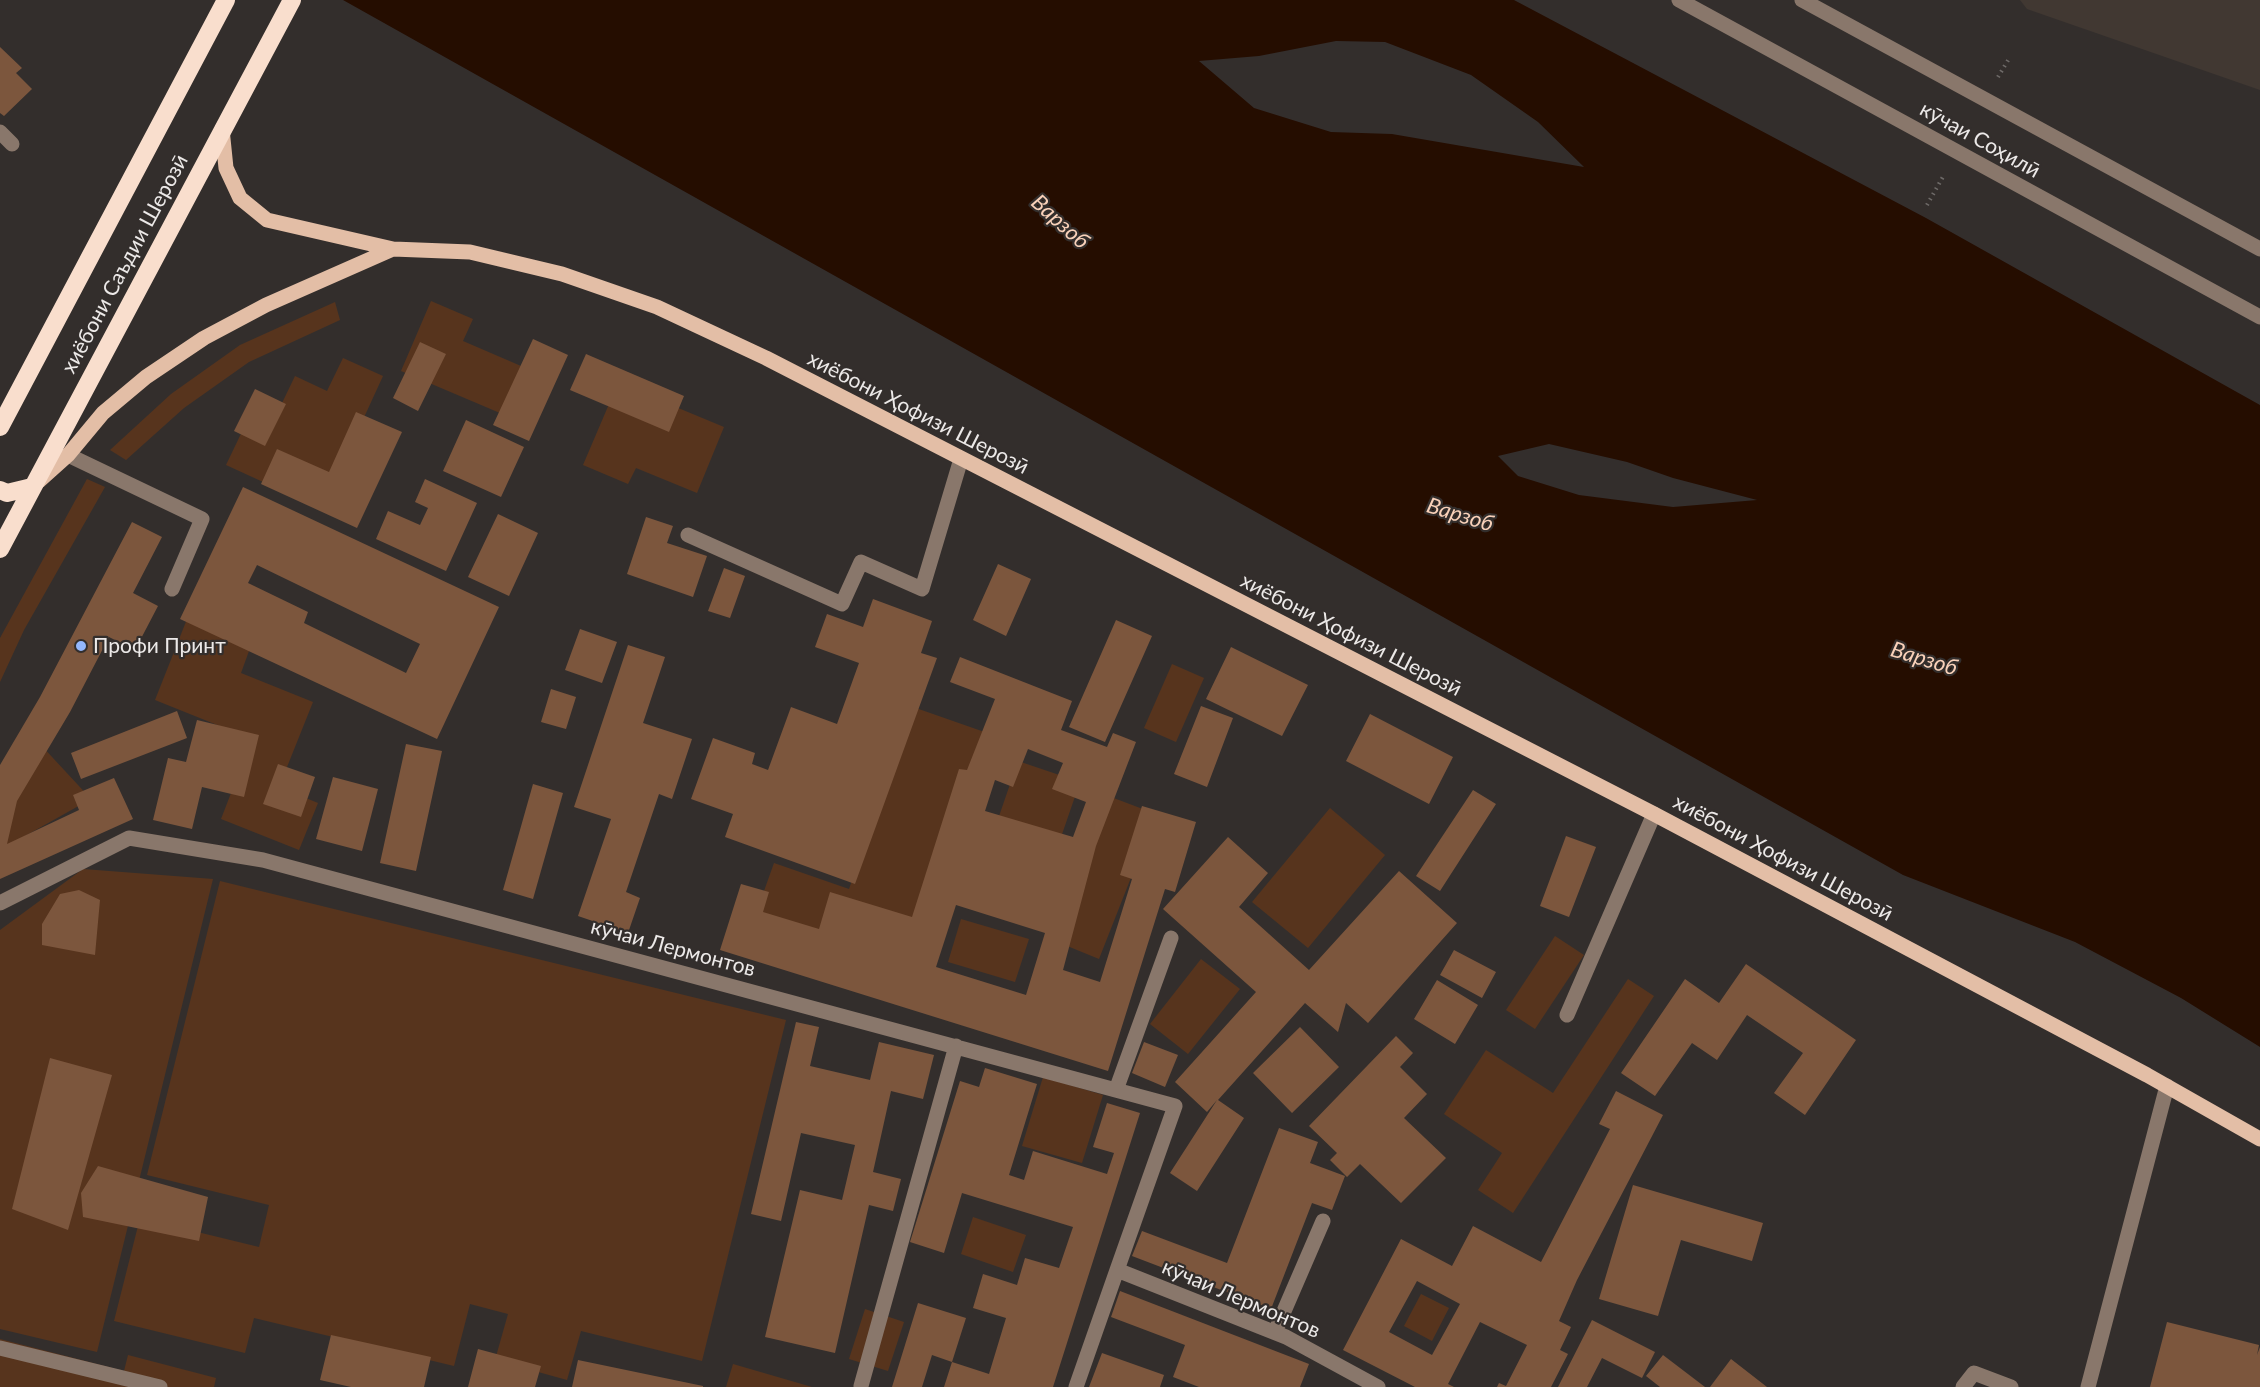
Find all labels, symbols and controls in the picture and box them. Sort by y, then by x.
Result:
street label: кӯчаи Соҳилӣ [1915,97,2045,183]
street label: хиёбони Саъдии Шерозӣ [56,150,194,378]
water label: Варзоб [1026,189,1094,255]
street label: хиёбони Ҳофизи Шерозӣ [803,346,1033,480]
water label: Варзоб [1423,492,1497,538]
street label: хиёбони Ҳофизи Шерозӣ [1236,568,1466,702]
place label: Профи Принт [93,633,226,659]
water label: Варзоб [1887,636,1961,682]
marker: Профи Принт [74,639,88,653]
street label: хиёбони Ҳофизи Шерозӣ [1669,789,1897,927]
street label: кӯчаи Лермонтов [588,914,758,982]
street label: кӯчаи Лермонтов [1158,1254,1324,1344]

